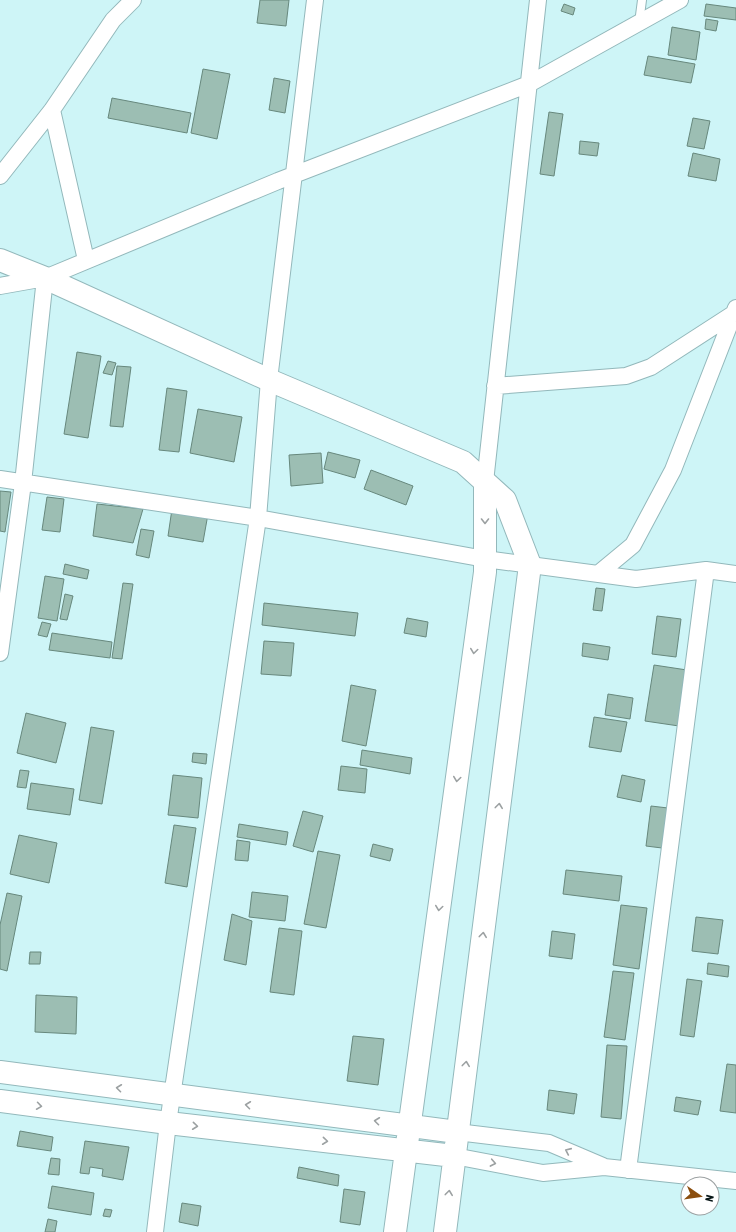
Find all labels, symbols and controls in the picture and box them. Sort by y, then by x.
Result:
one-way arrow [481,518,489,524]
one-way arrow [470,647,479,654]
one-way arrow [452,776,461,782]
one-way arrow [494,803,503,810]
one-way arrow [435,905,444,911]
one-way arrow [478,932,487,938]
one-way arrow [461,1061,470,1067]
one-way arrow [116,1084,122,1093]
one-way arrow [245,1100,251,1109]
one-way arrow [36,1101,42,1110]
one-way arrow [374,1117,380,1126]
one-way arrow [192,1122,198,1131]
one-way arrow [321,1136,328,1145]
one-way arrow [565,1148,573,1156]
one-way arrow [489,1159,496,1167]
north arrow [680,1176,720,1216]
one-way arrow [445,1190,454,1196]
text: N [703,1194,716,1203]

